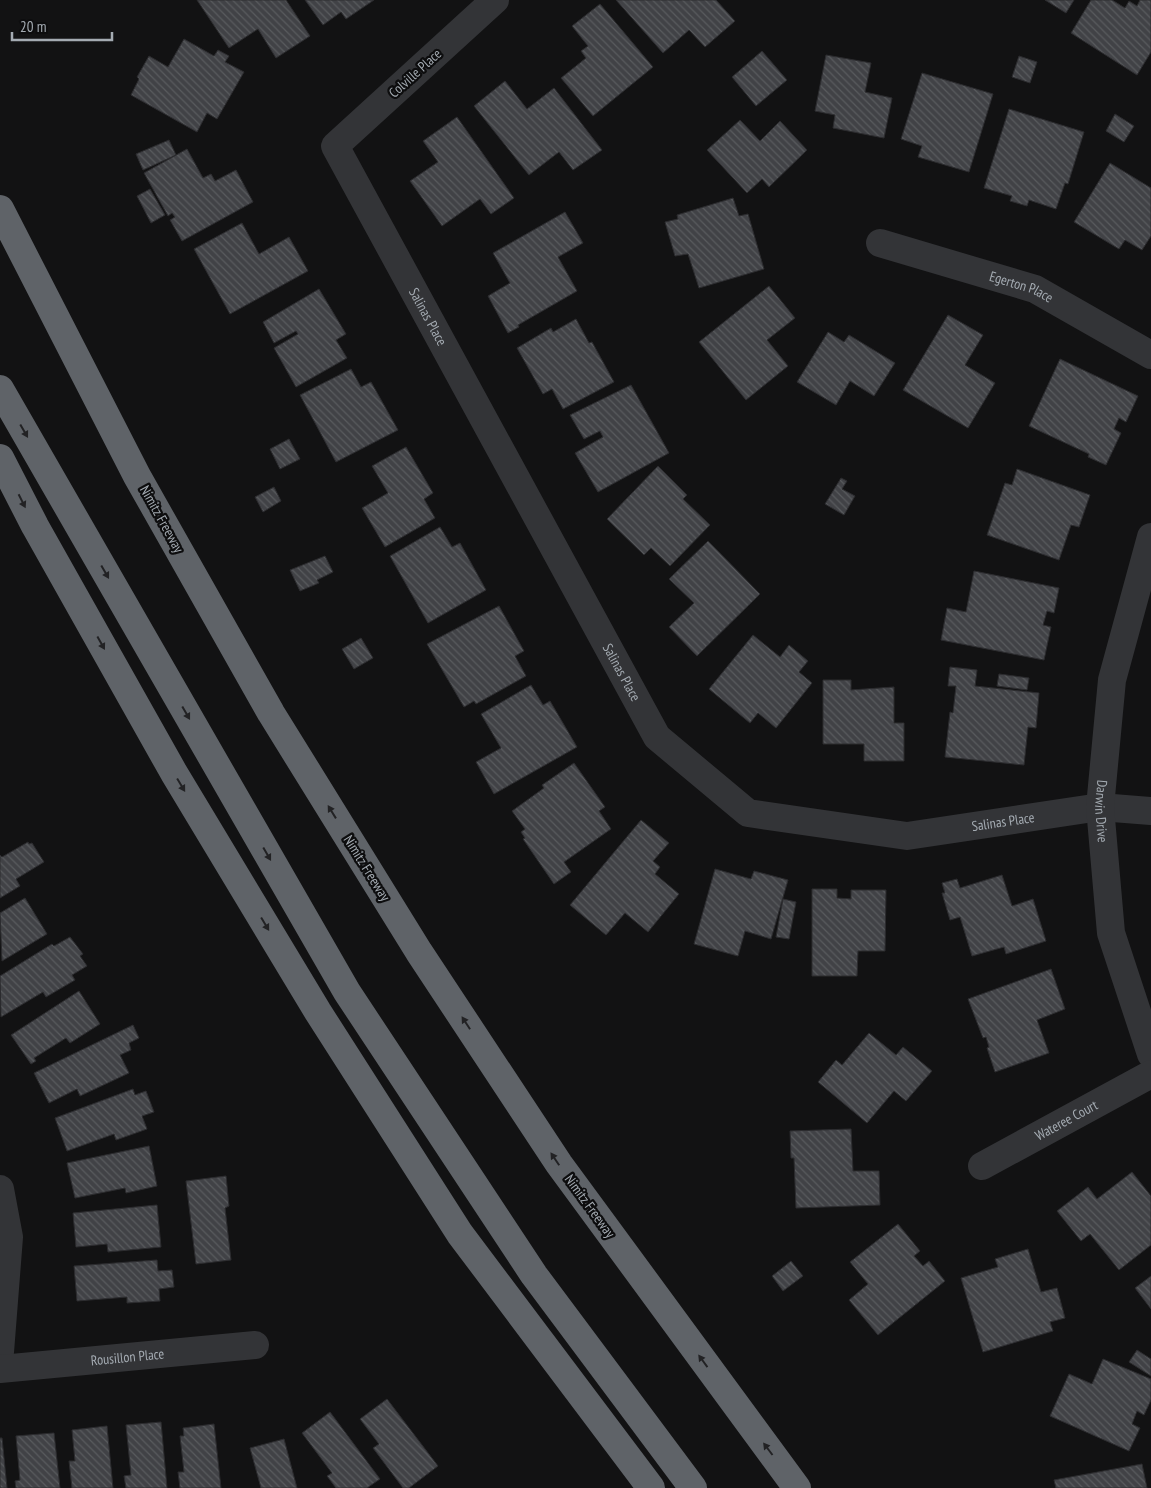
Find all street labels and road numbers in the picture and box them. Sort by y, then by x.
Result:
street label: Colville Place [385,44,445,101]
street label: Egerton Place [987,267,1057,307]
street label: Salinas Place [405,285,451,349]
street label: Nimitz Freeway [136,482,188,557]
street label: Salinas Place [599,640,645,705]
street label: Darwin Drive [1091,779,1112,843]
street label: Salinas Place [971,808,1036,835]
street label: Nimitz Freeway [340,832,395,905]
street label: Wateree Court [1032,1096,1101,1144]
street label: Nimitz Freeway [561,1171,620,1242]
street label: Rousillon Place [90,1345,165,1369]

